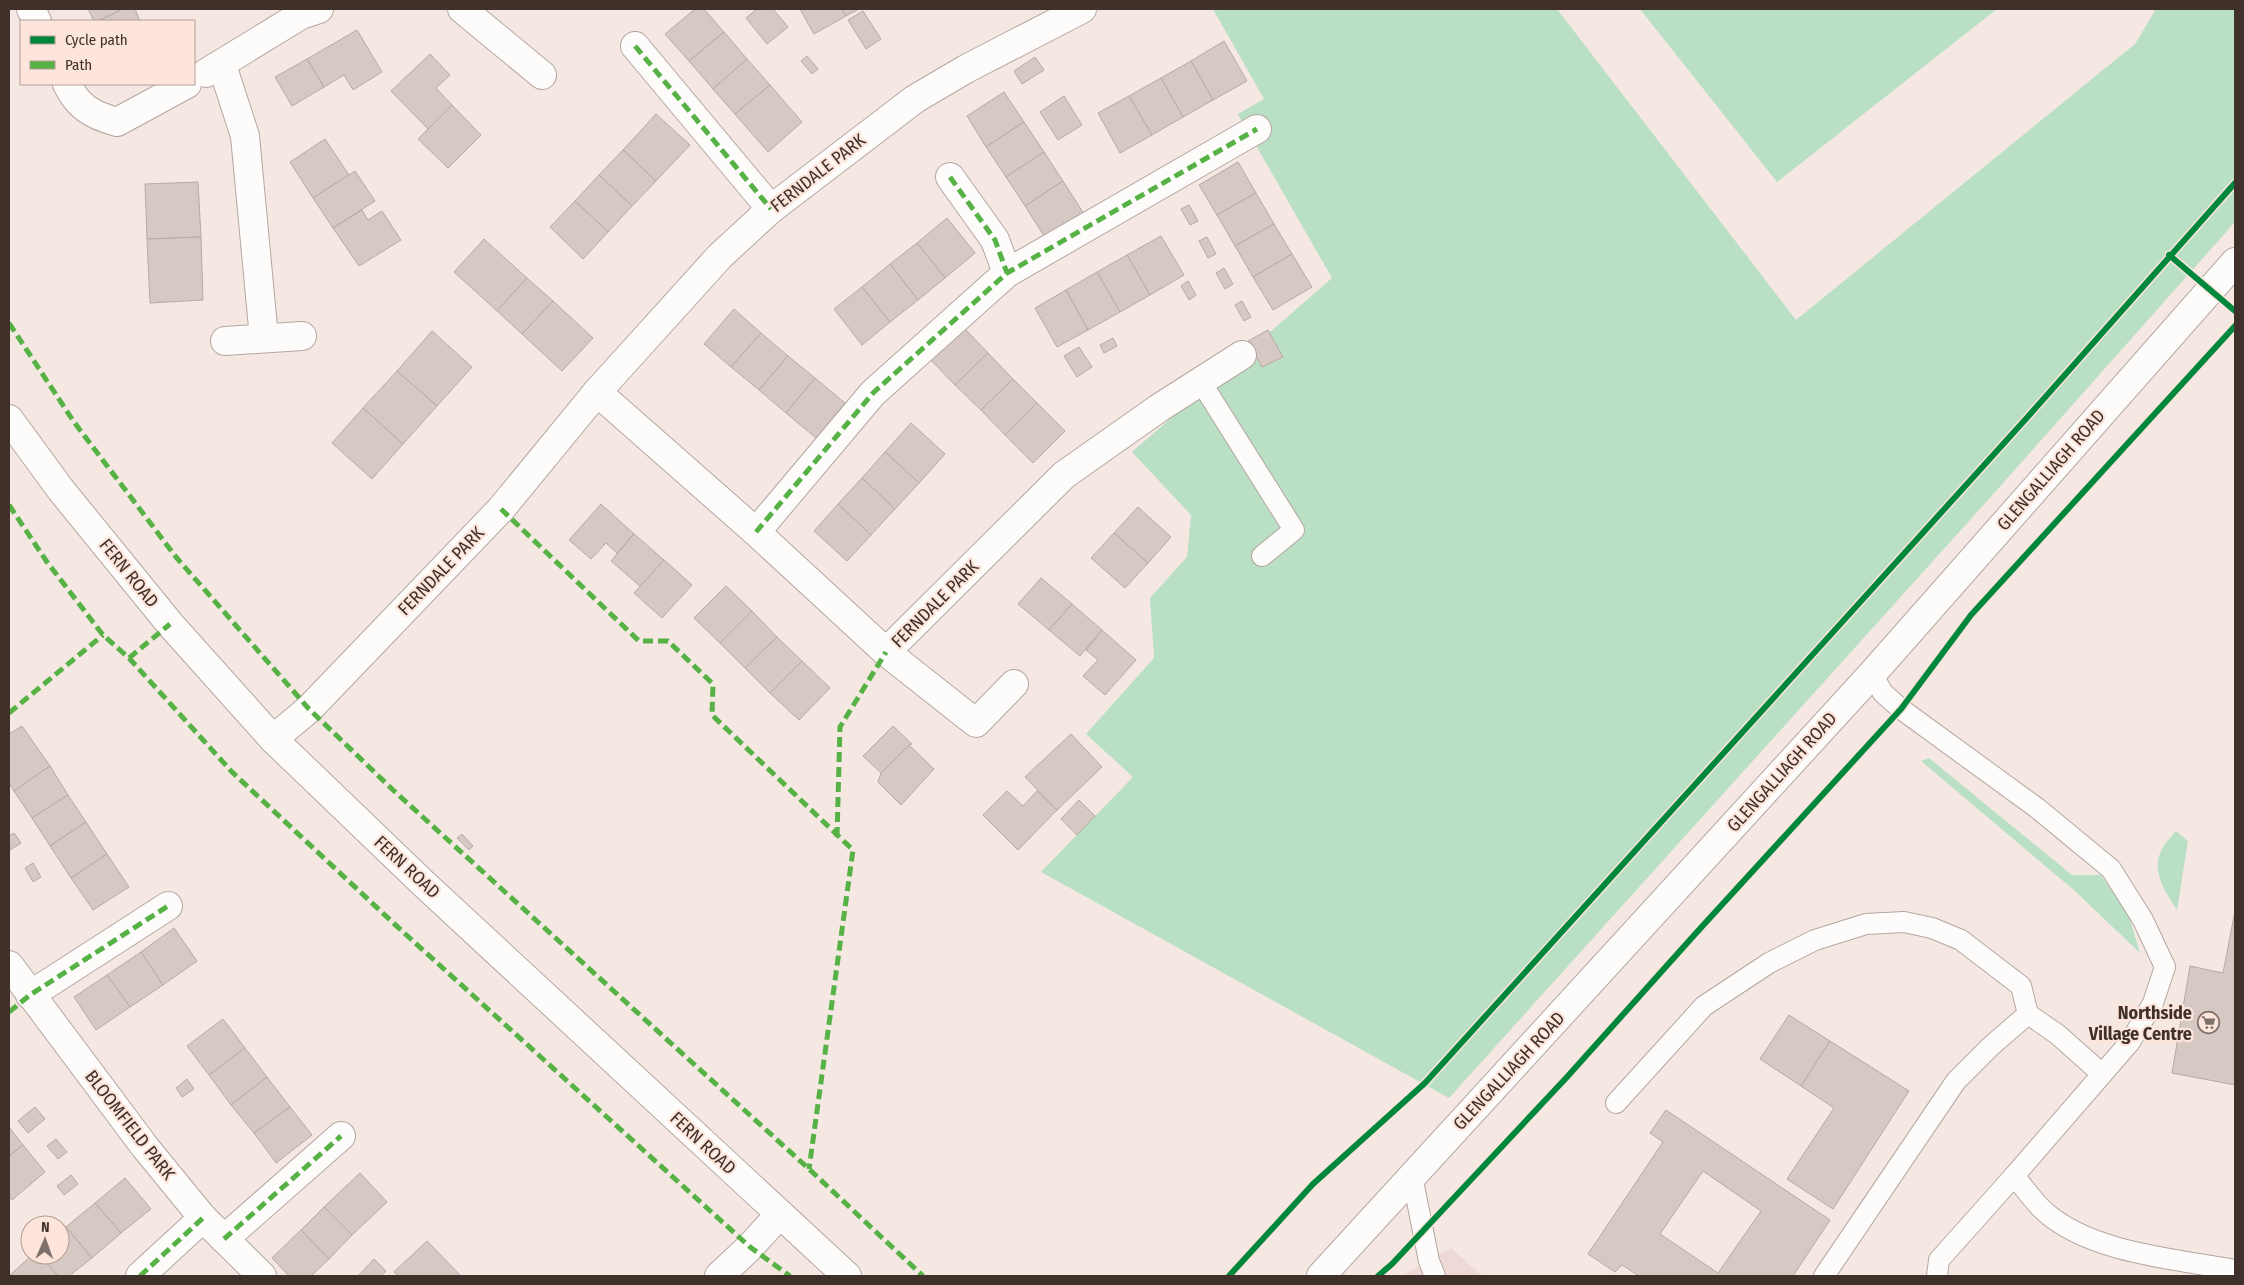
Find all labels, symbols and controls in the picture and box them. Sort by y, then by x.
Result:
legend [20,20,195,85]
text: Cycle path [65,31,128,49]
text: Path [65,56,92,74]
street label: FERNDALE PARK [766,129,870,217]
street label: GLENGALLIAGH ROAD [1992,405,2110,535]
street label: FERNDALE PARK [393,522,489,620]
street label: FERN ROAD [95,534,163,612]
street label: FERNDALE PARK [887,555,984,652]
street label: GLENGALLIAGH ROAD [1722,708,1842,836]
street label: FERN ROAD [370,831,444,903]
place label: Northside Village Centre [2088,1002,2192,1045]
street label: GLENGALLIAGH ROAD [1449,1007,1569,1135]
supermarket icon: Northside Village Centre [2196,1011,2220,1035]
street label: BLOOMFIELD PARK [80,1066,180,1185]
street label: FERN ROAD [666,1107,740,1179]
north arrow [20,1215,70,1265]
text: N [41,1219,50,1236]

